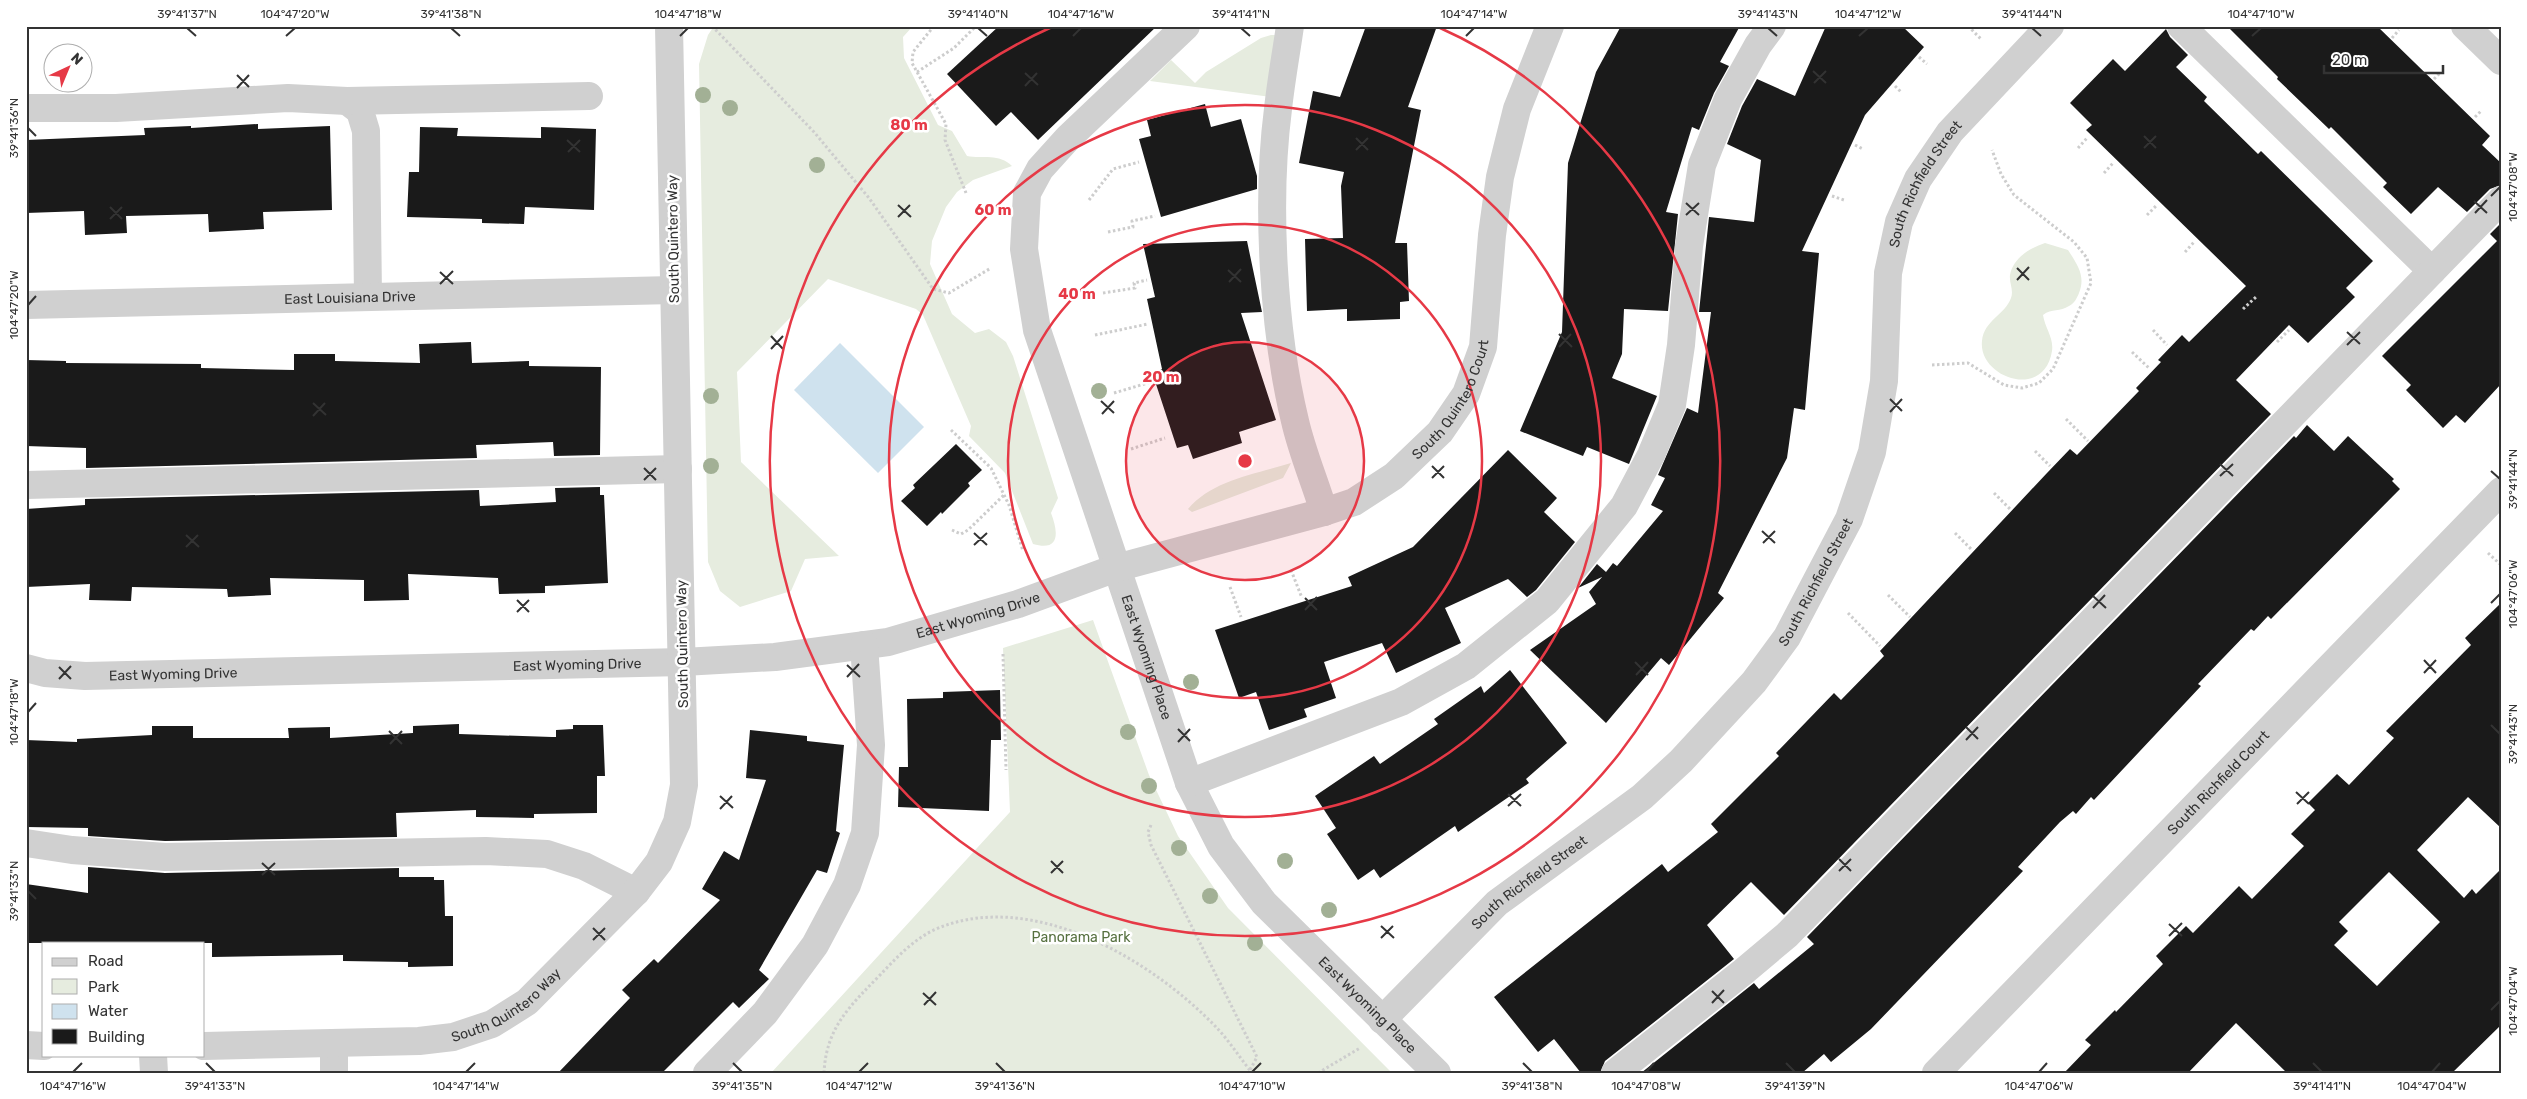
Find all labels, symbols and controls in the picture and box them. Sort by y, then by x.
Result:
text: 39°41'37"N [157,7,217,21]
text: 104°47'20"W [260,7,330,21]
text: 39°41'38"N [420,7,482,21]
text: 104°47'18"W [654,7,722,21]
text: 39°41'40"N [948,7,1008,21]
text: 104°47'16"W [1048,7,1115,21]
text: 39°41'41"N [1212,7,1270,21]
text: 104°47'14"W [1441,7,1508,21]
text: 39°41'43"N [1738,7,1798,21]
text: 104°47'12"W [1835,7,1902,21]
text: 39°41'44"N [2002,7,2062,21]
text: 104°47'10"W [2227,7,2295,21]
north arrow [42,42,92,92]
scale bar [2324,42,2443,74]
text: N [67,49,86,69]
text: 20 m [2332,51,2367,69]
text: 39°41'36"N [7,98,21,158]
text: 80 m [890,116,928,134]
street label: South Richfield Street [1886,117,1966,249]
text: 104°47'08"W [2506,152,2520,222]
street label: South Quintero Way [664,174,683,303]
text: 60 m [975,201,1011,219]
text: 104°47'20"W [7,270,21,340]
text: 40 m [1058,285,1096,303]
street label: East Louisiana Drive [284,288,416,308]
street label: South Quintero Court [1409,339,1493,463]
text: 20 m [1143,368,1179,386]
text: 39°41'44"N [2506,449,2520,509]
centre of rings [1236,452,1254,470]
street label: South Richfield Street [1775,515,1857,650]
text: 104°47'06"W [2506,559,2520,628]
street label: South Quintero Way [673,579,692,708]
street label: East Wyoming Drive [914,589,1043,642]
street label: East Wyoming Place [1117,593,1175,722]
street label: East Wyoming Drive [513,655,642,675]
street label: East Wyoming Drive [109,664,238,684]
text: 104°47'18"W [7,678,21,746]
text: 39°41'43"N [2506,704,2520,764]
street label: South Richfield Court [2164,727,2273,838]
street label: South Richfield Street [1468,832,1591,933]
text: 39°41'33"N [7,861,21,921]
park label: Panorama Park [1032,929,1131,946]
legend [42,942,205,1056]
text: Road [88,952,124,970]
street label: East Wyoming Place [1315,953,1420,1057]
street label: South Quintero Way [449,965,565,1046]
text: 104°47'04"W [2506,966,2520,1036]
text: Park [88,978,119,996]
text: Water [88,1002,128,1020]
text: Building [88,1028,145,1046]
text: 104°47'16"W [40,1079,107,1093]
text: 39°41'33"N [185,1079,245,1093]
text: 104°47'14"W [433,1079,500,1093]
text: 39°41'35"N [712,1079,772,1093]
text: 104°47'12"W [826,1079,893,1093]
text: 39°41'36"N [975,1079,1035,1093]
text: 104°47'10"W [1218,1079,1286,1093]
text: 39°41'38"N [1501,1079,1563,1093]
text: 104°47'08"W [1611,1079,1681,1093]
text: 39°41'39"N [1765,1079,1825,1093]
text: 104°47'06"W [2005,1079,2074,1093]
text: 39°41'41"N [2293,1079,2351,1093]
text: 104°47'04"W [2397,1079,2467,1093]

